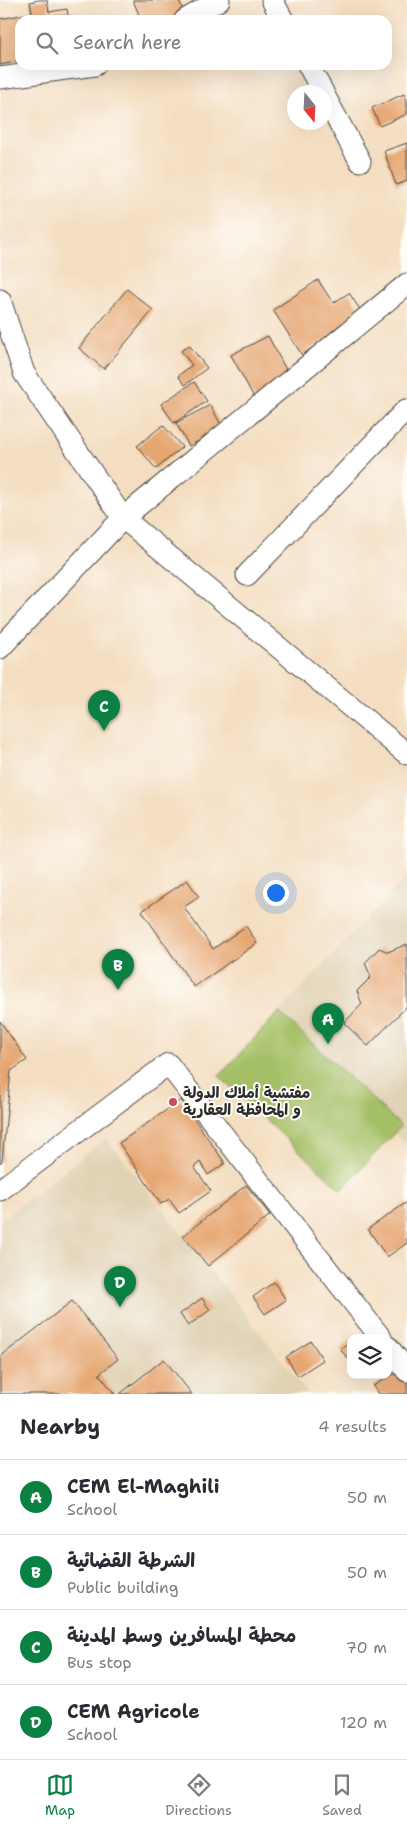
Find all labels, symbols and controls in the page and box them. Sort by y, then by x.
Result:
search box [15,15,392,70]
icon: search [33,29,61,57]
text: Search here [73,30,182,55]
north arrow [287,85,332,130]
pin: C [88,690,120,731]
your location [263,880,289,906]
pin: B [102,949,134,990]
pin: A [312,1003,344,1044]
place label: مفتشية أملاك الدولة و المحافظة العقارية [183,1083,310,1120]
marker: مفتشية أملاك الدولة و المحافظة العقارية [167,1096,179,1108]
pin: D [104,1266,136,1307]
map controls [347,1334,392,1379]
button: layers [347,1334,392,1379]
text: Nearby [20,1413,100,1441]
text: 4 results [318,1416,387,1437]
text: CEM El-Maghili [67,1474,220,1499]
text: A [30,1487,42,1508]
text: 50 m [347,1487,387,1508]
text: School [67,1499,117,1520]
text: الشرطة القضائية [67,1548,195,1573]
text: B [31,1562,41,1583]
text: 50 m [347,1562,387,1583]
text: Public building [67,1577,179,1598]
text: محطة المسافرين وسط المدينة [67,1623,296,1648]
text: C [31,1637,41,1658]
text: 70 m [346,1637,387,1658]
text: Bus stop [67,1652,132,1673]
text: CEM Agricole [67,1699,200,1724]
text: D [30,1712,42,1733]
text: 120 m [340,1712,387,1733]
text: School [67,1724,117,1745]
tab: Map [45,1771,75,1819]
tab: Directions [165,1771,232,1819]
tab: Saved [322,1771,362,1819]

